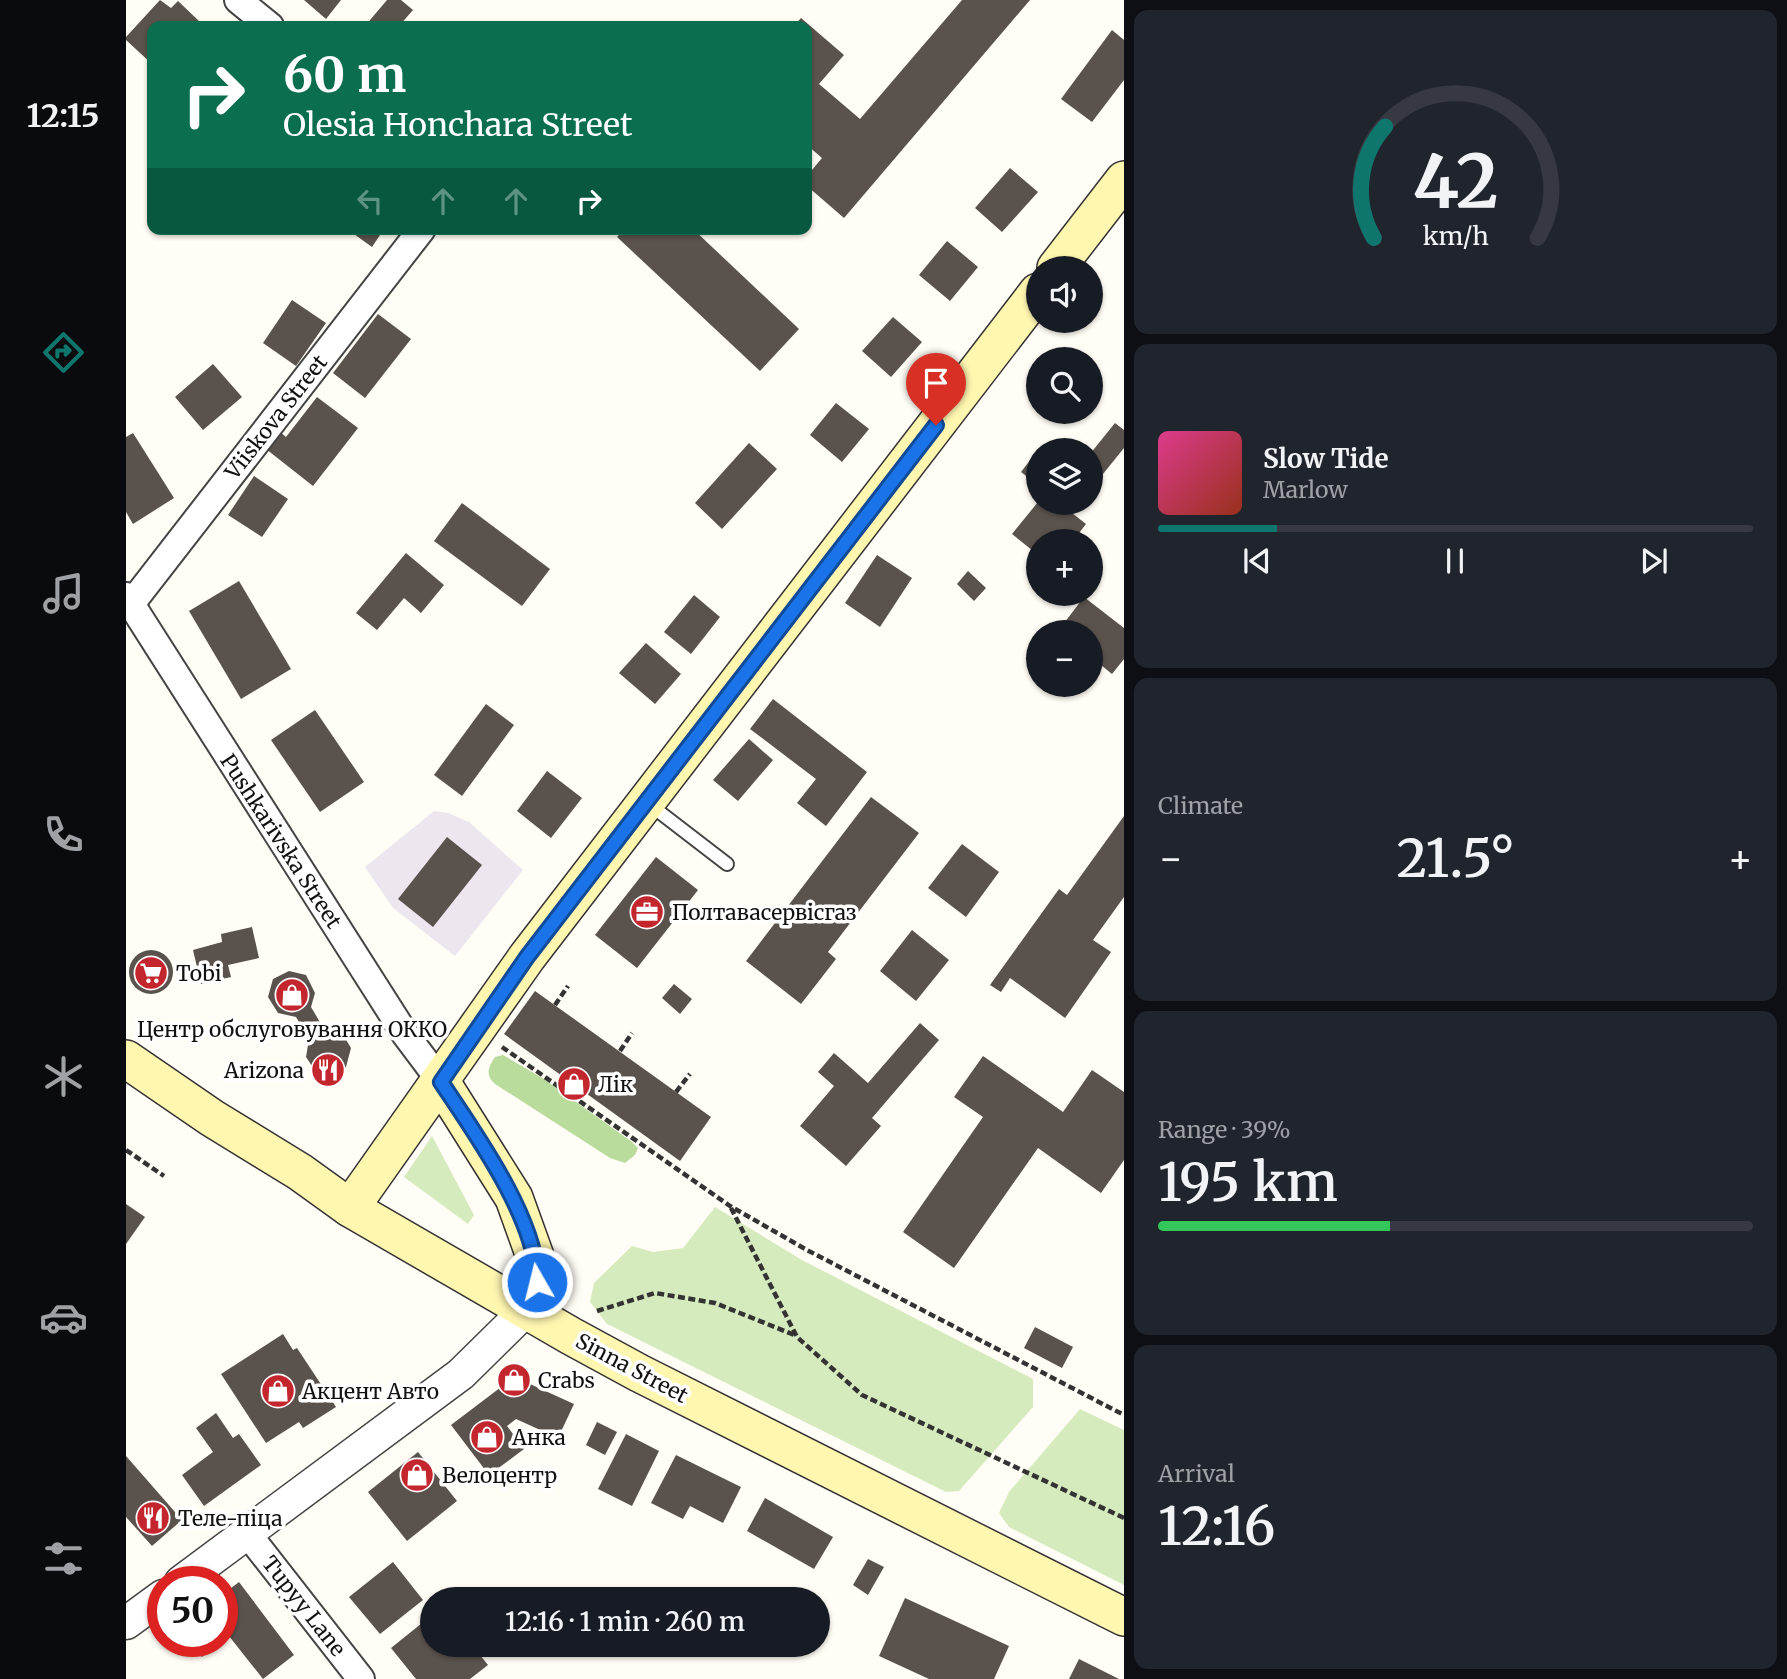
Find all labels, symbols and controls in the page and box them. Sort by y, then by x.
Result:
text: 60 m [283,44,406,105]
icon: right [168,49,259,140]
text: 12:15 [27,96,100,136]
text: Olesia Honchara Street [283,105,632,145]
text: 42 [1412,136,1499,228]
icon: left [351,182,389,220]
icon: ahead [424,182,462,220]
icon: ahead [497,182,535,220]
icon: right [570,182,608,220]
text: km/h [1422,220,1489,252]
map controls [1026,256,1103,697]
button: sound [1026,256,1103,333]
icon: directions [39,328,88,377]
button: search [1026,347,1103,424]
street label: Viiskova Street [218,349,333,485]
pin [906,353,966,425]
icon: arrive [917,364,955,402]
button: layers [1026,438,1103,515]
text: Slow Tide [1263,442,1389,475]
text: Marlow [1263,475,1348,504]
button: + [1026,529,1103,606]
icon: previous [1238,542,1276,580]
icon: pause [1436,542,1474,580]
icon: next [1635,542,1673,580]
icon: music [39,569,88,618]
button: − [1026,620,1103,697]
street label: Pushkarivska Street [215,749,347,933]
text: Climate [1158,791,1243,820]
icon: phone [39,810,88,859]
text: 21.5° [1396,826,1515,891]
text: − [1158,835,1183,882]
text: + [1728,835,1753,882]
office icon: Полтавасервісгаз [628,893,666,931]
place label: Полтавасервісгаз [672,899,857,926]
supermarket icon: Tobi [132,954,170,992]
place label: Tobi [176,960,222,987]
shop icon: Центр обслуговування ОККО [273,976,311,1014]
place label: Центр обслуговування ОККО [137,1016,447,1043]
restaurant icon: Arizona [309,1051,347,1089]
icon: climate [39,1052,88,1101]
place label: Arizona [223,1057,304,1084]
shop icon: Лік [555,1065,593,1103]
place label: Лік [598,1071,633,1098]
text: Range · 39% [1158,1115,1291,1144]
text: 195 km [1158,1150,1338,1215]
position arrow [500,1245,574,1319]
icon: car [39,1293,88,1342]
street label: Sinna Street [571,1327,693,1409]
shop icon: Crabs [495,1361,533,1399]
place label: Crabs [538,1367,595,1394]
shop icon: Акцент Авто [259,1372,297,1410]
place label: Акцент Авто [301,1378,439,1405]
shop icon: Анка [468,1418,506,1456]
place label: Анка [511,1424,566,1451]
shop icon: Велоцентр [398,1456,436,1494]
text: Arrival [1158,1459,1235,1488]
place label: Велоцентр [442,1462,557,1489]
text: 12:16 [1158,1494,1275,1559]
restaurant icon: Теле-піца [134,1499,172,1537]
place label: Теле-піца [178,1505,282,1532]
icon: filters [39,1534,88,1583]
street label: Tupyy Lane [256,1550,352,1662]
speed limit sign: 50 [147,1566,238,1657]
text: 12:16 · 1 min · 260 m [505,1605,745,1638]

